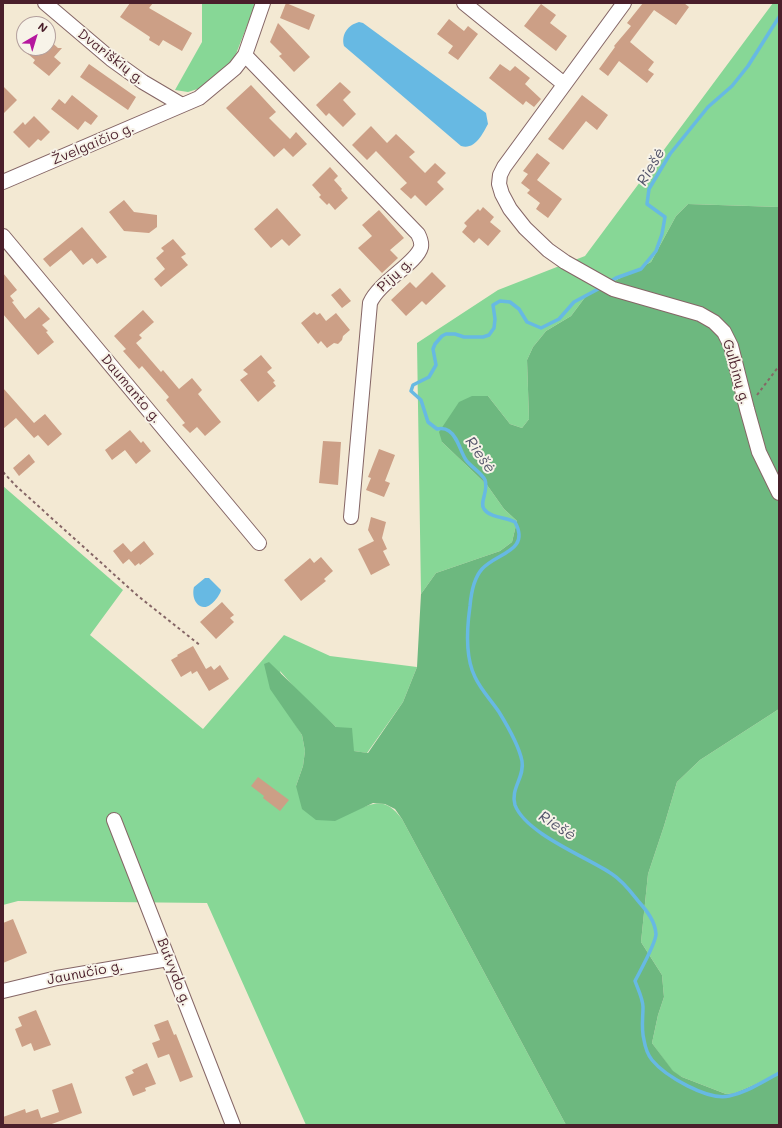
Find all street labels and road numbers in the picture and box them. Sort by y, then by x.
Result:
street label: Dvariškių g. [74,26,148,88]
street label: Žvelgaičio g. [49,119,137,169]
street label: Pijų g. [374,255,416,295]
street label: Gulbinų g. [719,338,753,406]
street label: Daumanto g. [97,351,165,427]
street label: Butvydo g. [153,936,195,1008]
street label: Jaunučio g. [46,957,124,989]

